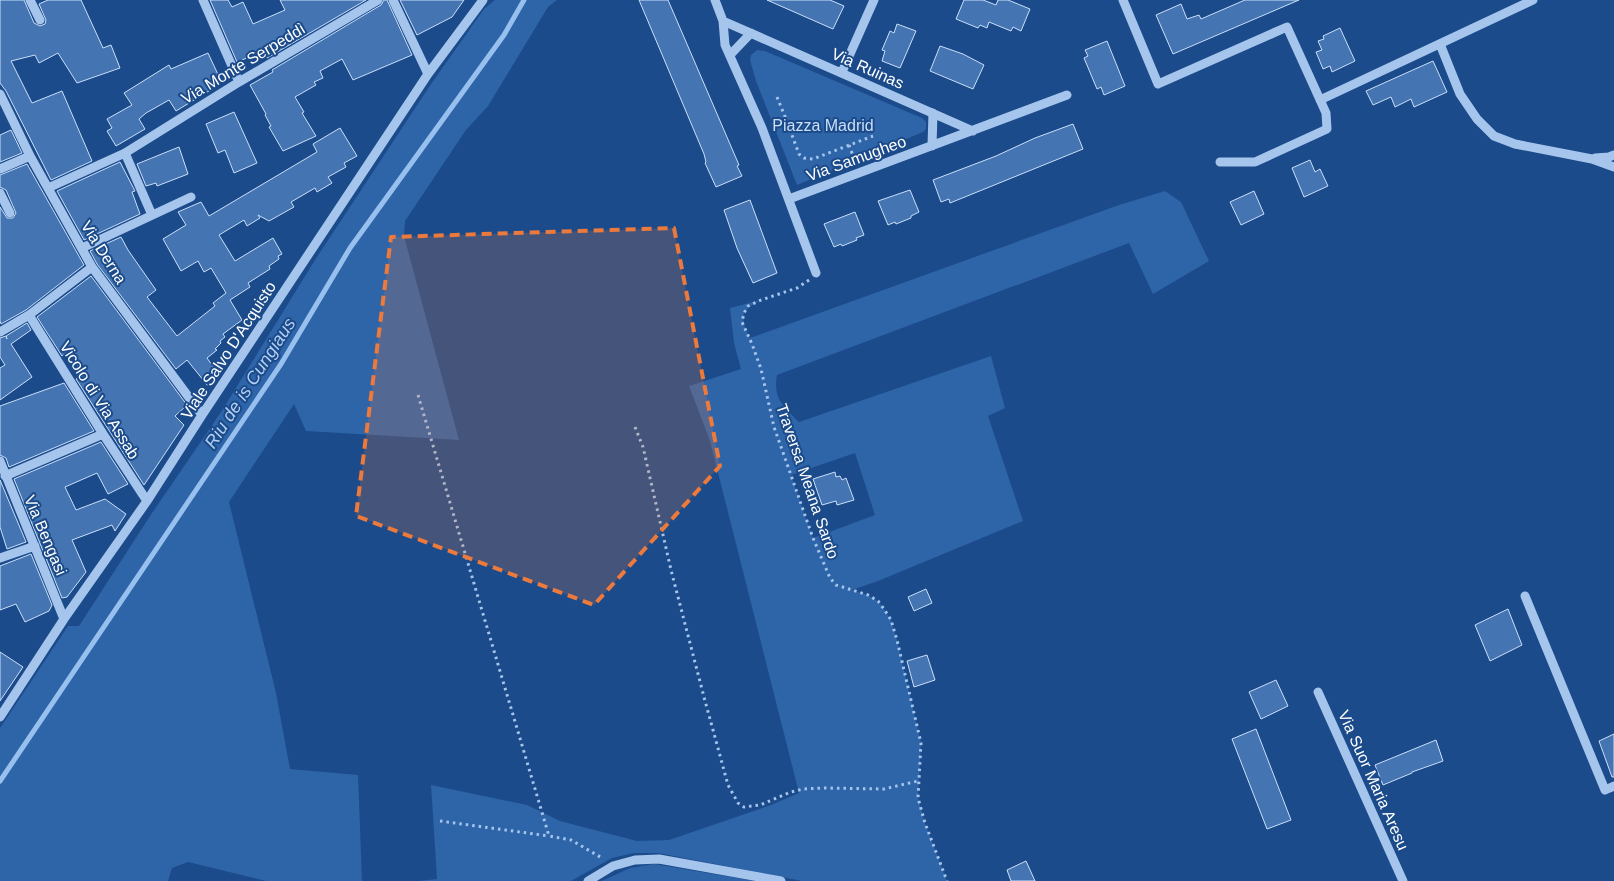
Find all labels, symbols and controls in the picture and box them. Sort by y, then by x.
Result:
street label: Via Monte Serpeddì [178,20,308,107]
street label: Via Ruinas [829,45,906,92]
park label: Piazza Madrid [772,117,874,134]
street label: Via Samugheo [804,133,908,184]
street label: Via Derna [78,218,130,287]
street label: Viale Salvo D'Acquisto [178,278,279,422]
water label: Riu de is Cungiaus [200,314,300,452]
street label: Vicolo di Via Assab [56,338,143,462]
street label: Traversa Meana Sardo [773,401,842,561]
street label: Via Bengasi [21,493,70,578]
street label: Via Suor Maria Aresu [1335,708,1412,853]

